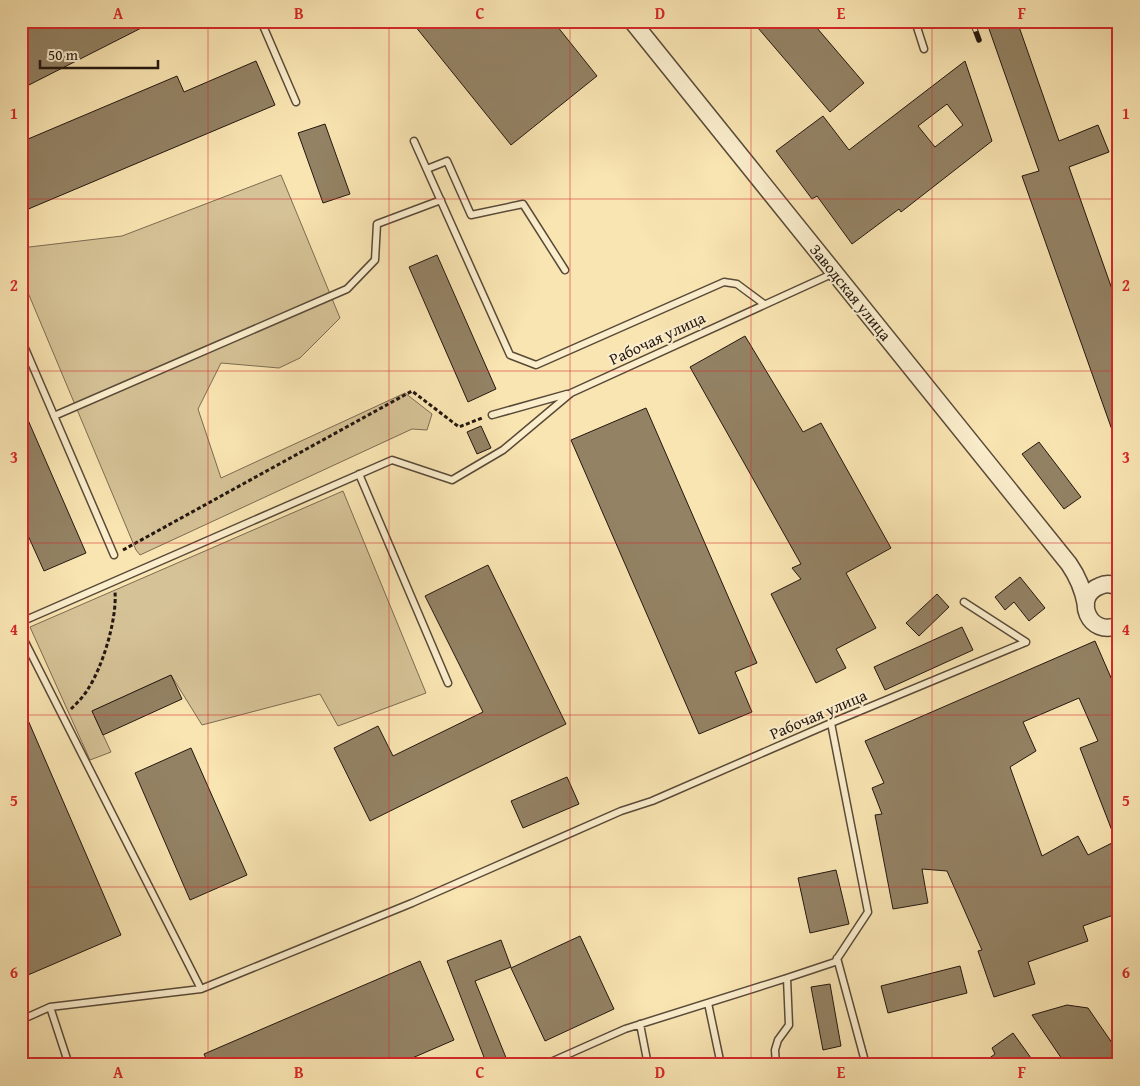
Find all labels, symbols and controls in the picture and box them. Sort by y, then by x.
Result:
text: A [113,1,124,25]
text: B [294,1,304,25]
text: C [475,1,485,25]
text: D [655,1,665,25]
text: E [837,1,846,25]
text: F [1018,1,1026,25]
scale bar [40,38,158,70]
text: 50 m [48,44,79,65]
text: 1 [10,101,18,125]
text: 1 [1122,101,1130,125]
street label: Заводская улица [804,238,898,346]
text: 2 [10,273,18,297]
text: 2 [1122,273,1130,297]
street label: Рабочая улица [605,305,709,371]
text: 3 [10,445,18,469]
text: 3 [1122,445,1130,469]
text: 4 [10,617,18,641]
text: 4 [1122,617,1130,641]
street label: Рабочая улица [766,683,871,745]
text: 5 [10,788,18,812]
text: 5 [1122,788,1130,812]
text: 6 [10,960,18,984]
text: 6 [1122,960,1130,984]
text: A [113,1060,124,1084]
text: B [294,1060,304,1084]
text: C [475,1060,485,1084]
text: D [655,1060,665,1084]
text: E [837,1060,846,1084]
text: F [1018,1060,1026,1084]

